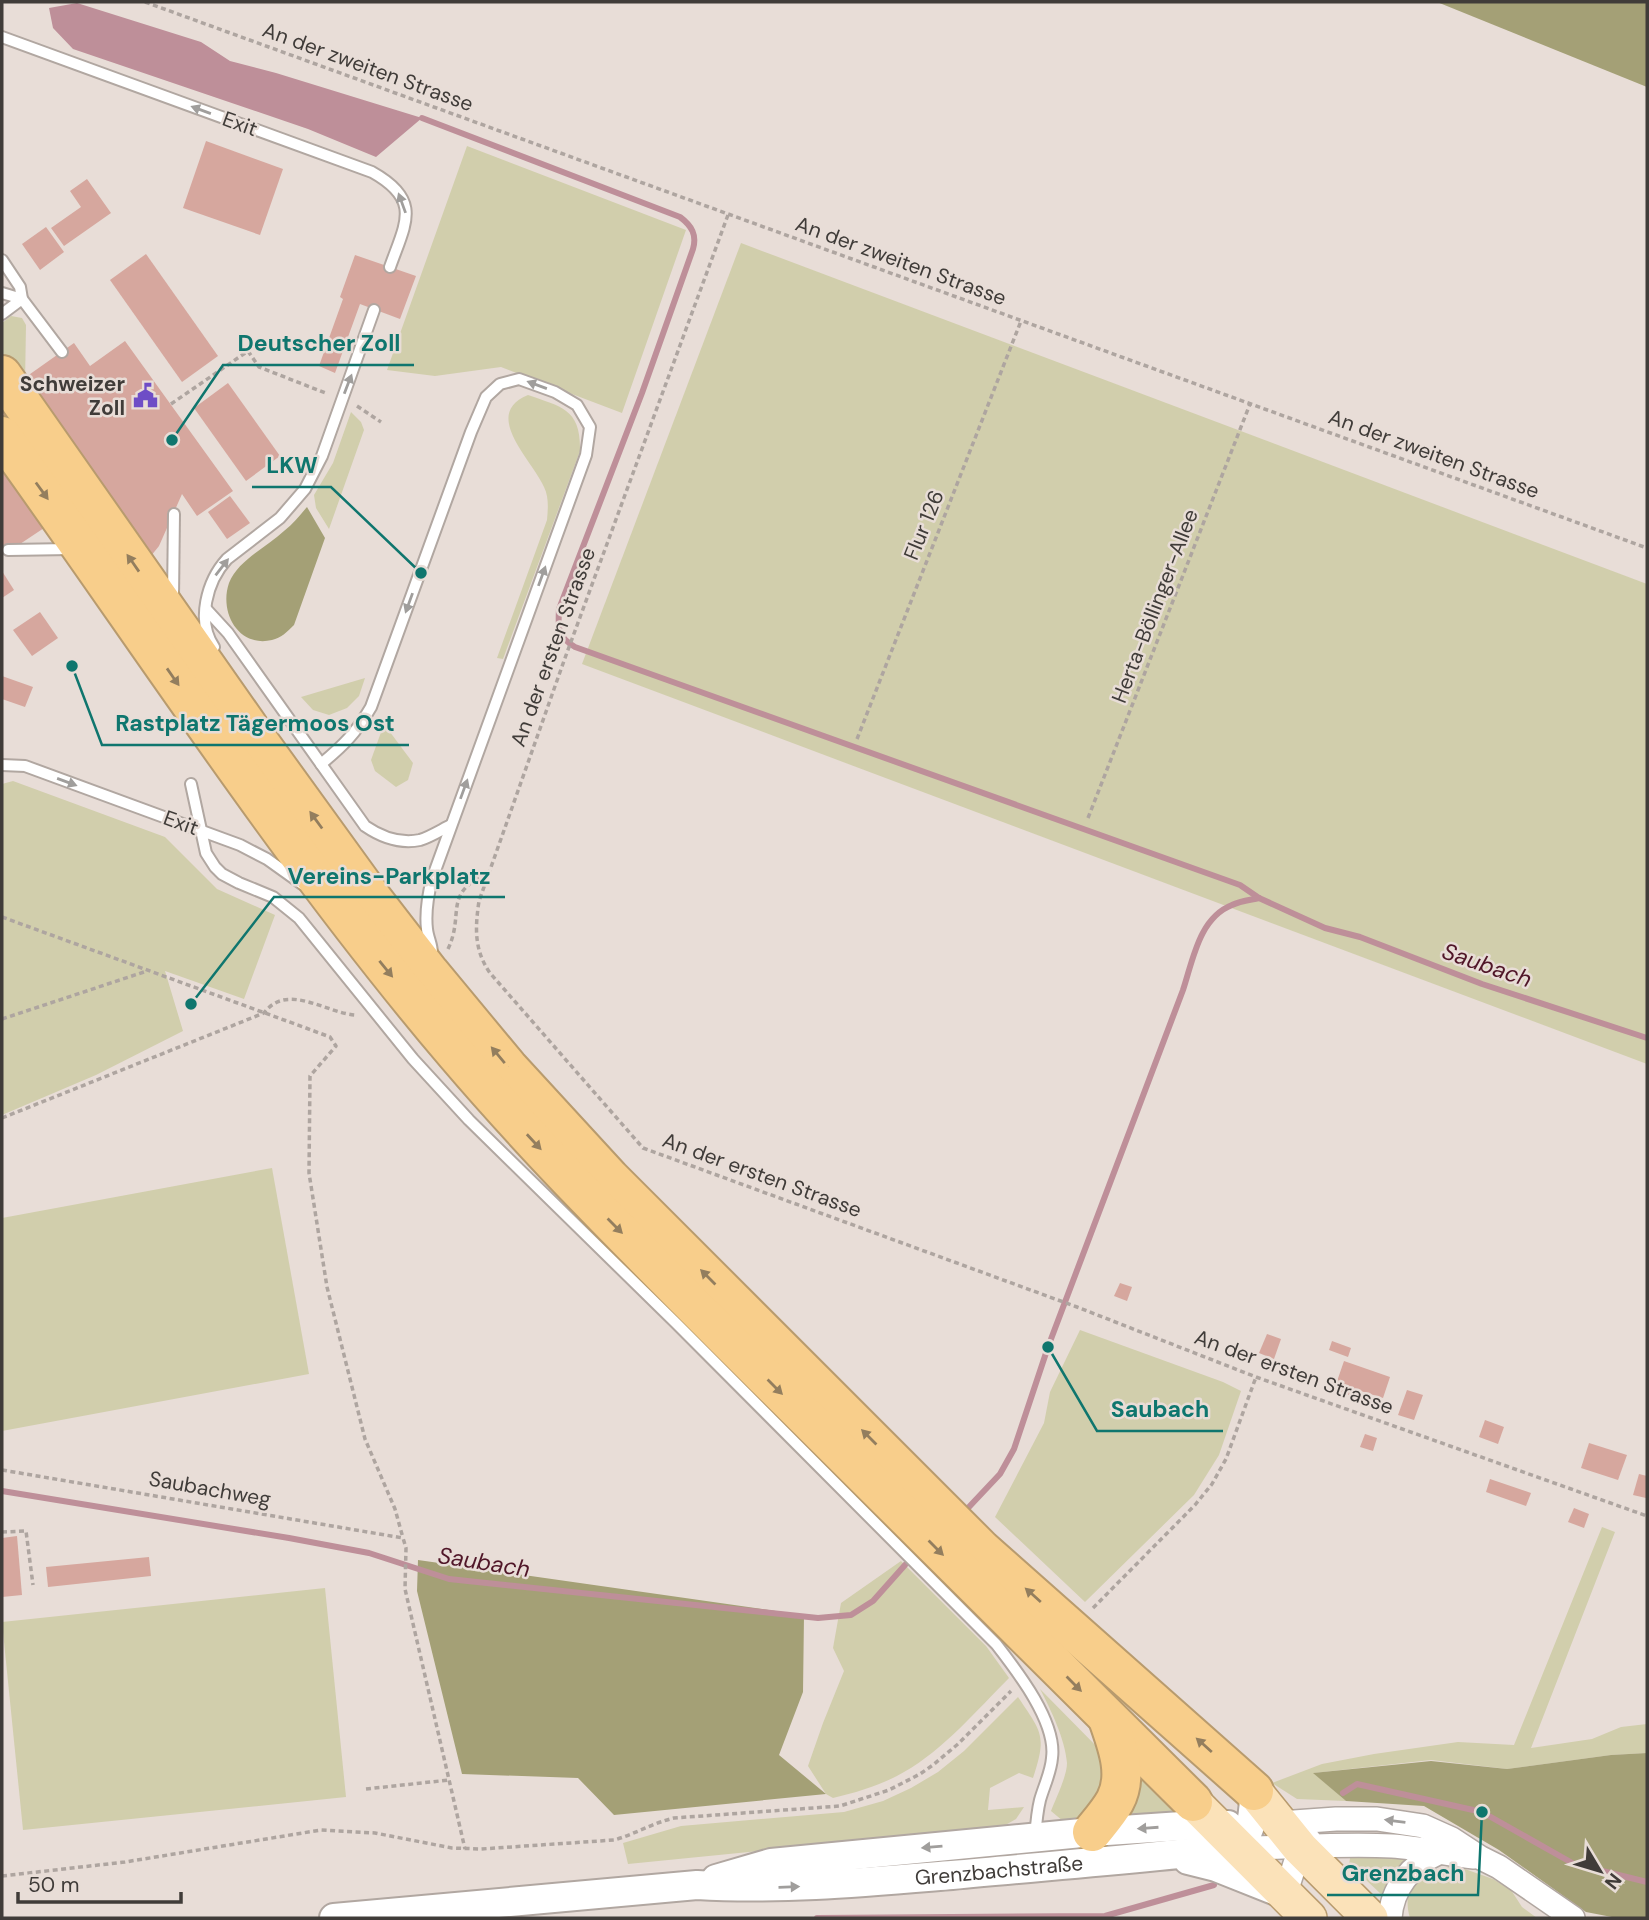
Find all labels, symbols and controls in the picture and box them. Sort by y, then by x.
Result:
street label: An der zweiten Strasse [259,16,477,118]
one-way arrow [190,104,211,115]
street label: Exit [219,105,261,143]
one-way arrow [396,192,407,213]
street label: An der zweiten Strasse [792,210,1010,312]
callout: Deutscher Zoll [223,321,414,365]
text: Deutscher Zoll [238,328,400,358]
place label: Schweizer Zoll [20,370,125,422]
one-way arrow [343,374,354,395]
one-way arrow [526,379,547,390]
public building icon: Schweizer Zoll [131,382,159,410]
street label: An der zweiten Strasse [1325,403,1543,505]
callout: LKW [252,443,331,487]
text: LKW [266,450,318,480]
one-way arrow [35,482,49,500]
street label: Flur 126 [897,486,951,564]
street label: Herta-Böllinger-Allee [1105,505,1205,707]
street label: An der ersten Strasse [504,544,602,750]
one-way arrow [127,554,141,572]
one-way arrow [215,558,230,576]
one-way arrow [537,565,548,586]
one-way arrow [403,592,414,613]
one-way arrow [166,668,180,686]
callout: Rastplatz Tägermoos Ost [102,701,409,745]
text: Rastplatz Tägermoos Ost [115,708,395,738]
one-way arrow [57,777,78,788]
one-way arrow [459,779,470,800]
street label: Exit [160,804,202,842]
one-way arrow [309,811,323,829]
callout: Vereins-Parkplatz [274,853,505,897]
text: Vereins-Parkplatz [287,861,491,891]
water label: Saubach [1438,936,1536,994]
one-way arrow [378,959,393,977]
one-way arrow [491,1046,506,1063]
street label: An der ersten Strasse [659,1126,865,1224]
one-way arrow [525,1133,541,1150]
one-way arrow [606,1217,622,1234]
one-way arrow [700,1269,716,1286]
street label: An der ersten Strasse [1191,1323,1397,1421]
one-way arrow [767,1379,784,1396]
callout: Saubach [1097,1387,1223,1431]
text: Saubach [1111,1394,1209,1424]
one-way arrow [861,1430,878,1446]
street label: Saubachweg [147,1464,274,1514]
one-way arrow [928,1539,944,1556]
water label: Saubach [436,1540,532,1584]
one-way arrow [1024,1588,1041,1604]
one-way arrow [1065,1676,1082,1692]
one-way arrow [1195,1738,1212,1753]
one-way arrow [1384,1815,1406,1826]
one-way arrow [1136,1823,1158,1834]
north arrow [1565,1836,1635,1906]
one-way arrow [921,1842,943,1853]
street label: Grenzbachstraße [914,1849,1084,1892]
callout: Grenzbach [1327,1851,1478,1895]
text: Grenzbach [1341,1858,1465,1888]
scale bar [18,1860,180,1904]
text: N [1599,1868,1627,1894]
text: 50 m [28,1871,79,1899]
one-way arrow [779,1881,801,1893]

